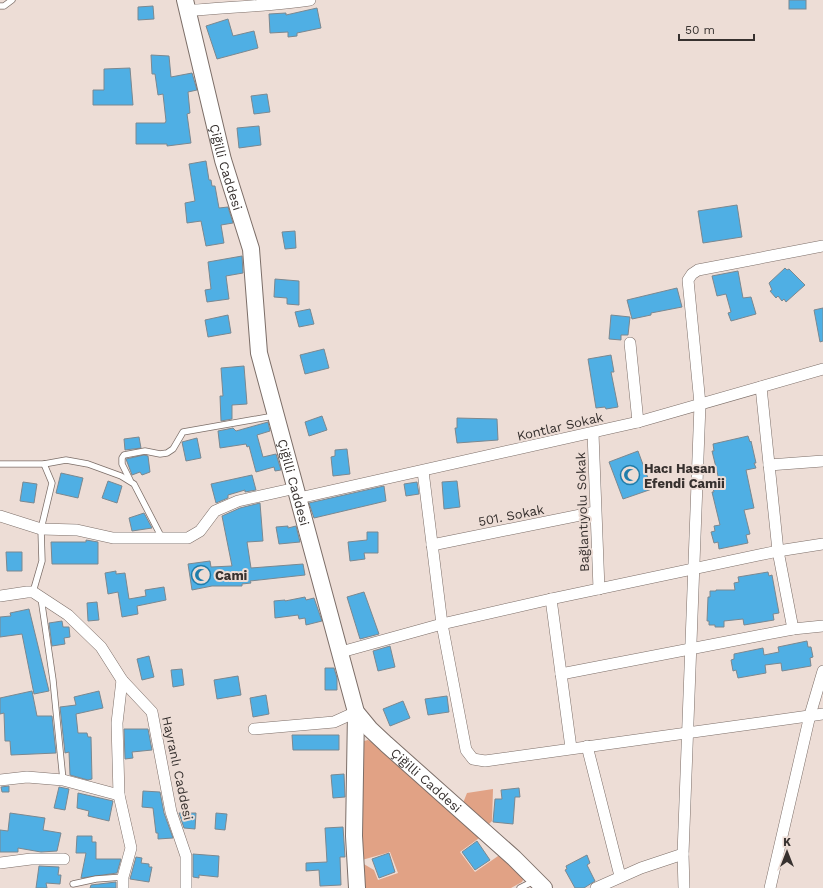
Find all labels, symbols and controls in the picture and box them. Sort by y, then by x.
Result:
scale bar [679,16,754,42]
text: 50 m [685,23,715,37]
street label: Çiğilli Caddesi [207,122,245,212]
street label: Kontlar Sokak [516,409,605,444]
street label: Çiğilli Caddesi [275,437,312,527]
street label: Bağlantıyolu Sokak [573,451,592,572]
place label: Hacı Hasan Efendi Camii [644,461,725,491]
mosque icon: Hacı Hasan Efendi Camii [619,464,641,486]
street label: 501. Sokak [477,502,546,529]
mosque icon: Cami [190,564,212,586]
place label: Cami [215,568,248,583]
street label: Hayranlı Caddesi [159,715,196,821]
street label: Çiğilli Caddesi [388,745,464,816]
north arrow [767,832,807,872]
text: K [783,836,791,849]

